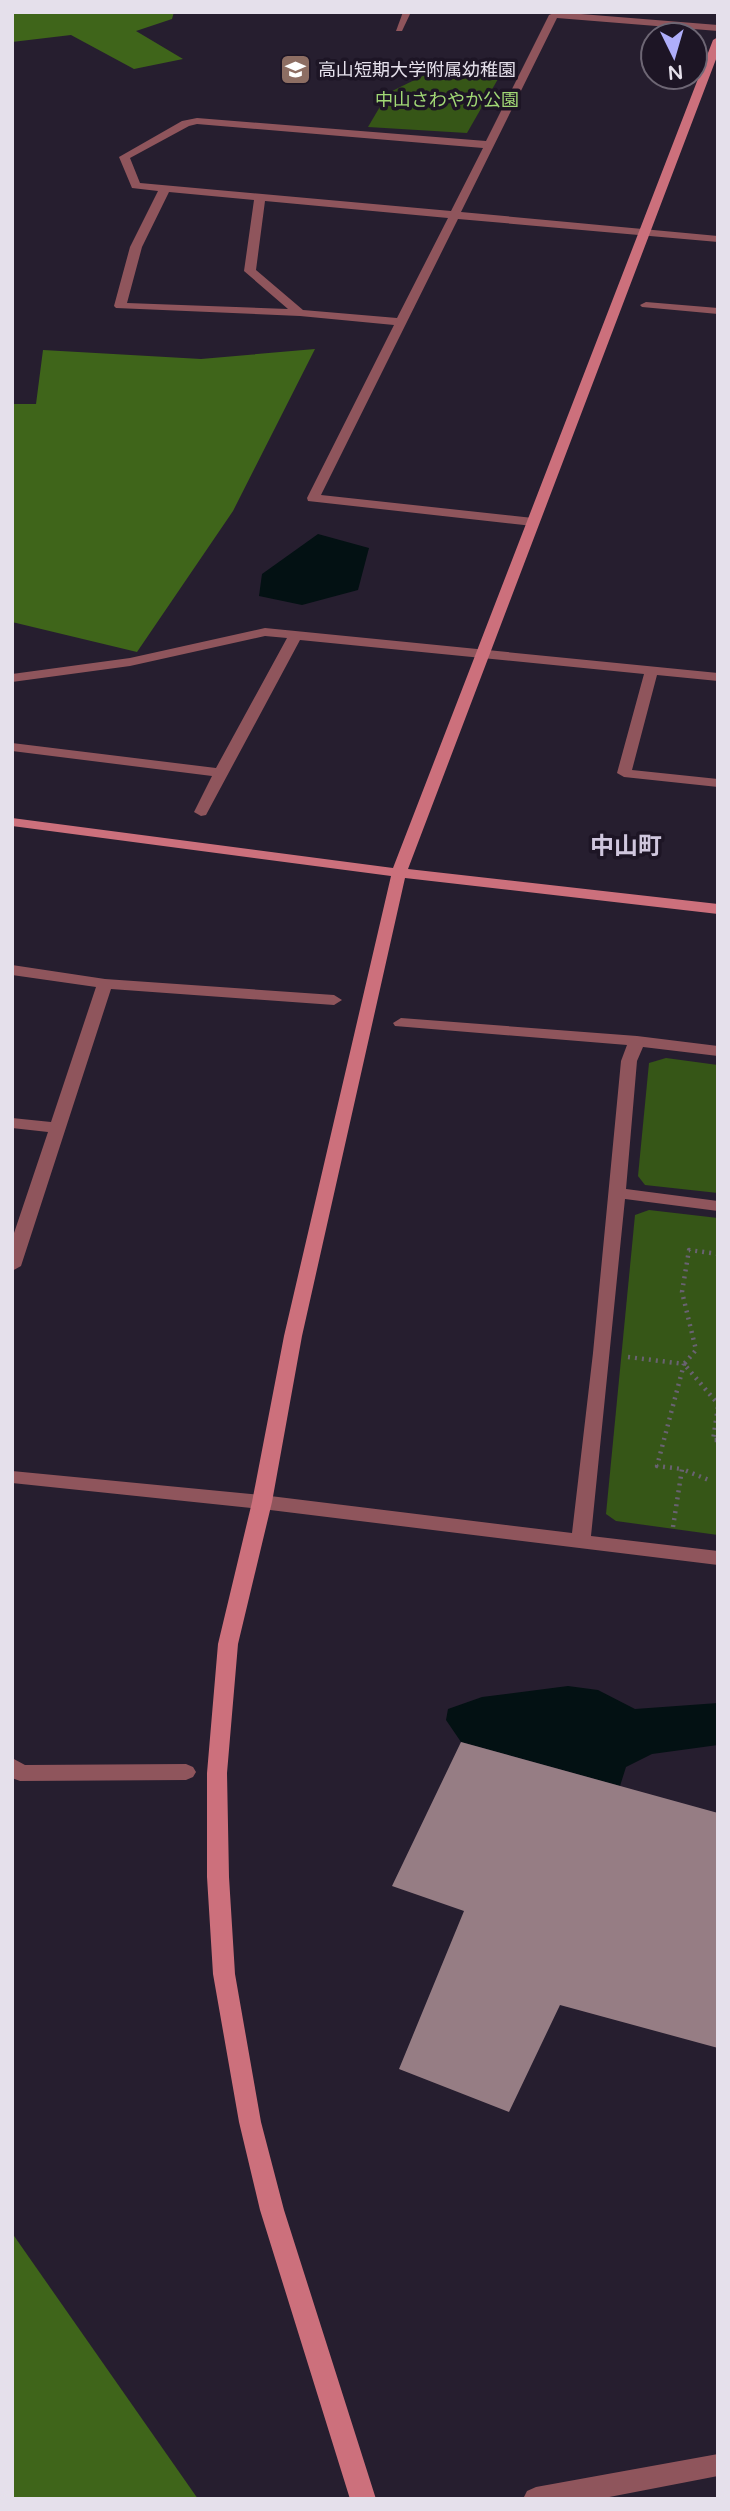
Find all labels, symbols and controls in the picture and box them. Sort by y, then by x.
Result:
north arrow [639,21,709,91]
school or university icon: 高山短期大学附属幼稚園 [278,53,312,87]
place label: 高山短期大学附属幼稚園 [318,59,516,81]
text: N [667,60,684,84]
park label: 中山さわやか公園 [375,89,519,111]
district label: 中山町 [590,832,662,861]

